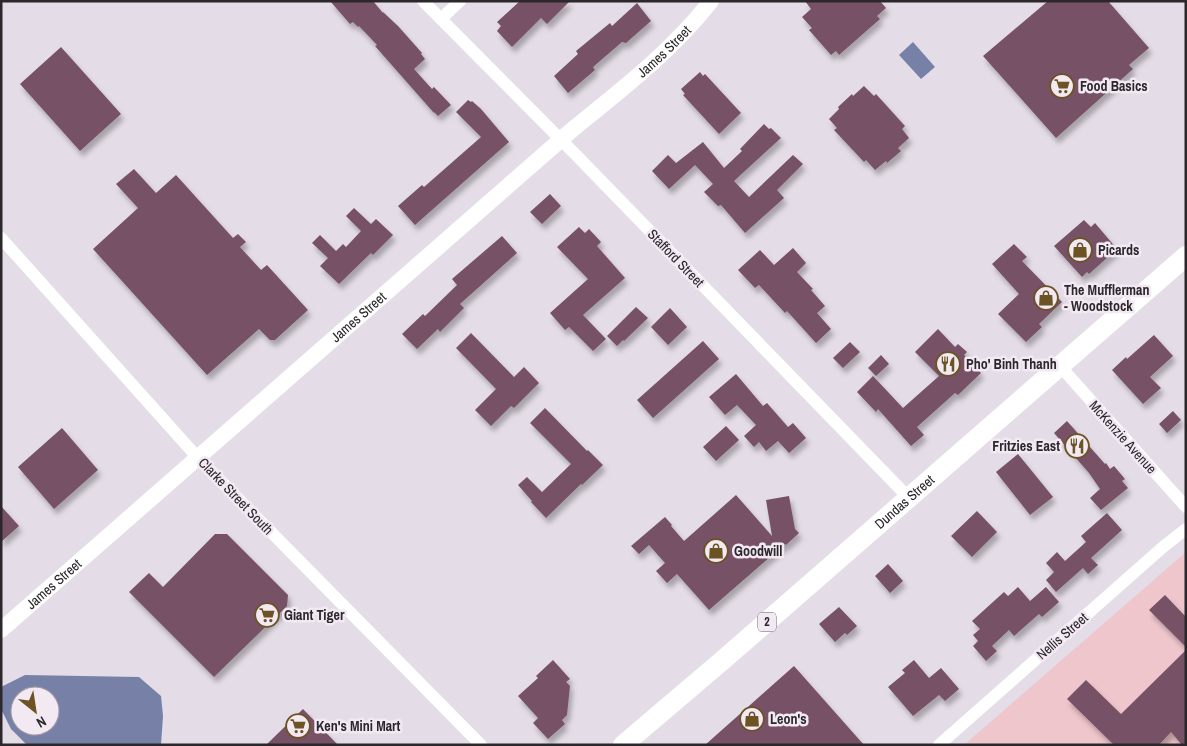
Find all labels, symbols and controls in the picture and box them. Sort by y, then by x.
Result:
street label: James Street [633,22,695,81]
supermarket icon: Food Basics [1049,73,1075,99]
place label: Food Basics [1080,77,1148,95]
street label: Stafford Street [644,225,708,291]
shop icon: Picards [1067,237,1093,263]
place label: Picards [1098,241,1139,259]
place label: The Mufflerman - Woodstock [1064,281,1149,315]
shop icon: The Mufflerman - Woodstock [1033,285,1059,311]
street label: James Street [327,288,390,346]
restaurant icon: Pho' Binh Thanh [935,351,961,377]
place label: Pho' Binh Thanh [966,355,1057,373]
street label: McKenzie Avenue [1085,397,1161,477]
restaurant icon: Fritzies East [1064,433,1090,459]
place label: Fritzies East [992,437,1060,455]
street label: Clarke Street South [195,454,277,538]
street label: Dundas Street [871,471,938,533]
shop icon: Goodwill [703,538,729,564]
place label: Goodwill [734,542,782,560]
street label: James Street [22,555,85,613]
supermarket icon: Giant Tiger [254,602,280,628]
place label: Giant Tiger [284,606,345,624]
street label: Nellis Street [1032,609,1092,663]
road number: 2 [758,612,776,632]
north arrow [10,686,60,736]
shop icon: Leon's [739,706,765,732]
place label: Leon's [770,710,807,728]
text: N [33,712,50,732]
supermarket icon: Ken's Mini Mart [285,713,311,739]
place label: Ken's Mini Mart [316,717,401,735]

